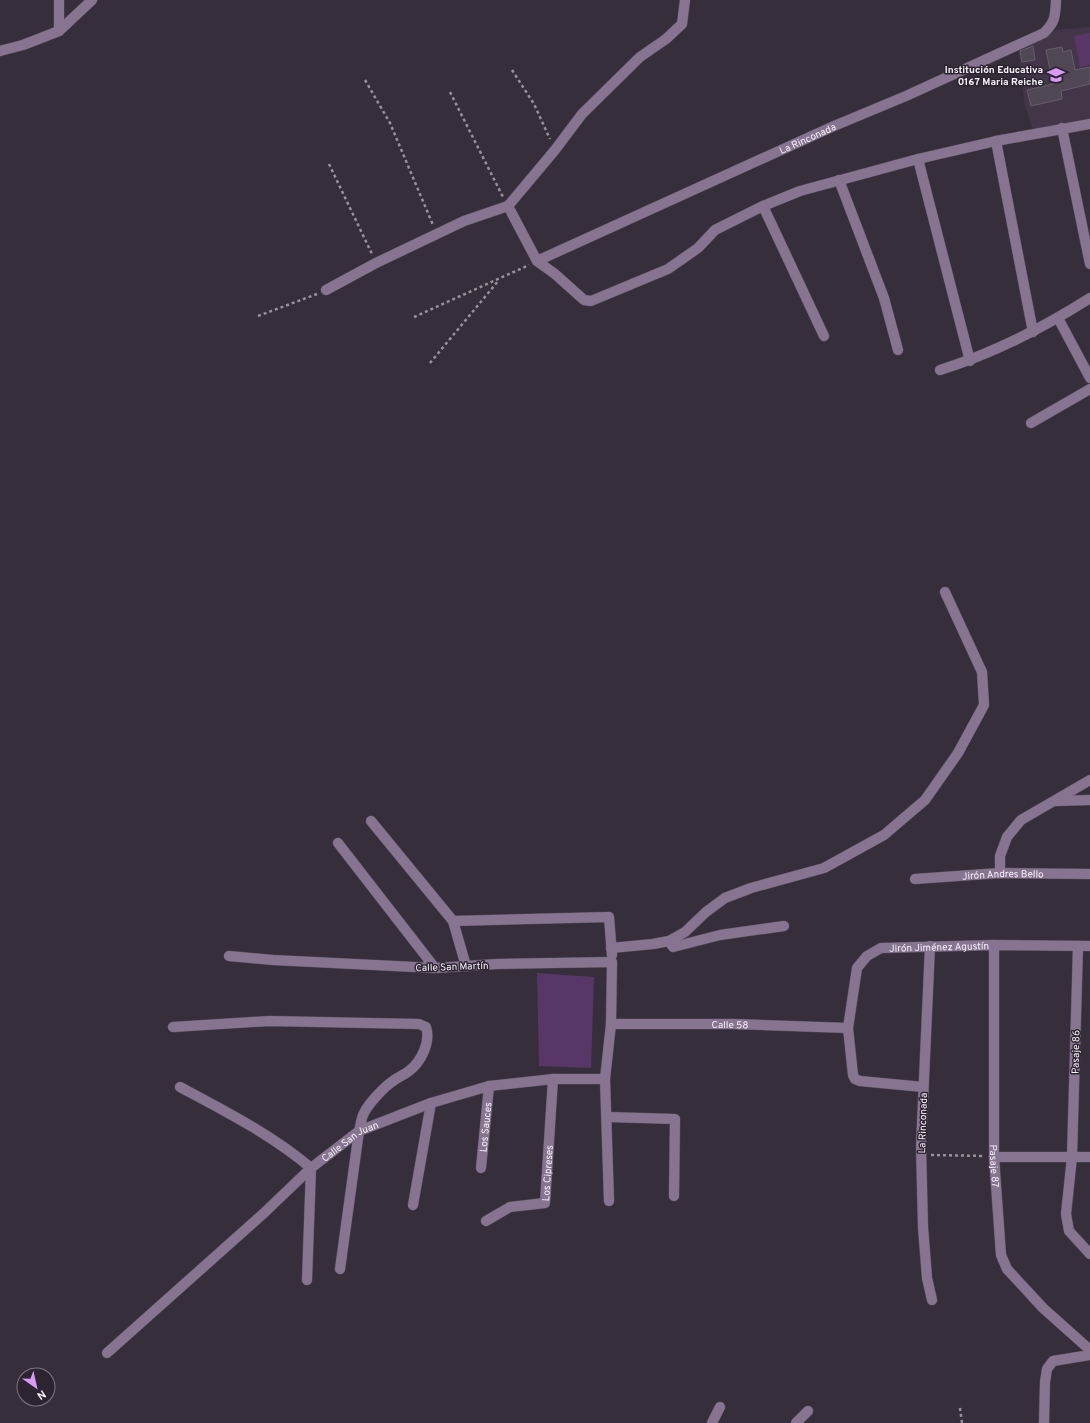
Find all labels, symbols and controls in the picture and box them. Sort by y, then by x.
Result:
place label: Institución Educativa 0167 Maria Reiche [945,64,1043,89]
school or university icon: Institución Educativa 0167 Maria Reiche [1046,65,1066,85]
street label: La Rinconada [778,121,838,158]
street label: Jirón Andres Bello [962,868,1044,884]
street label: Jirón Jiménez Agustín [889,940,989,956]
street label: Calle San Martín [415,960,489,975]
street label: Calle 58 [711,1019,749,1033]
street label: Pasaje 86 [1070,1030,1083,1074]
street label: La Rinconada [916,1092,931,1154]
street label: Los Sauces [478,1101,495,1153]
street label: Calle San Juan [319,1119,381,1166]
street label: Los Cipreses [540,1144,557,1202]
street label: Pasaje 87 [986,1144,1001,1188]
north arrow [16,1367,56,1407]
text: N [34,1386,48,1402]

